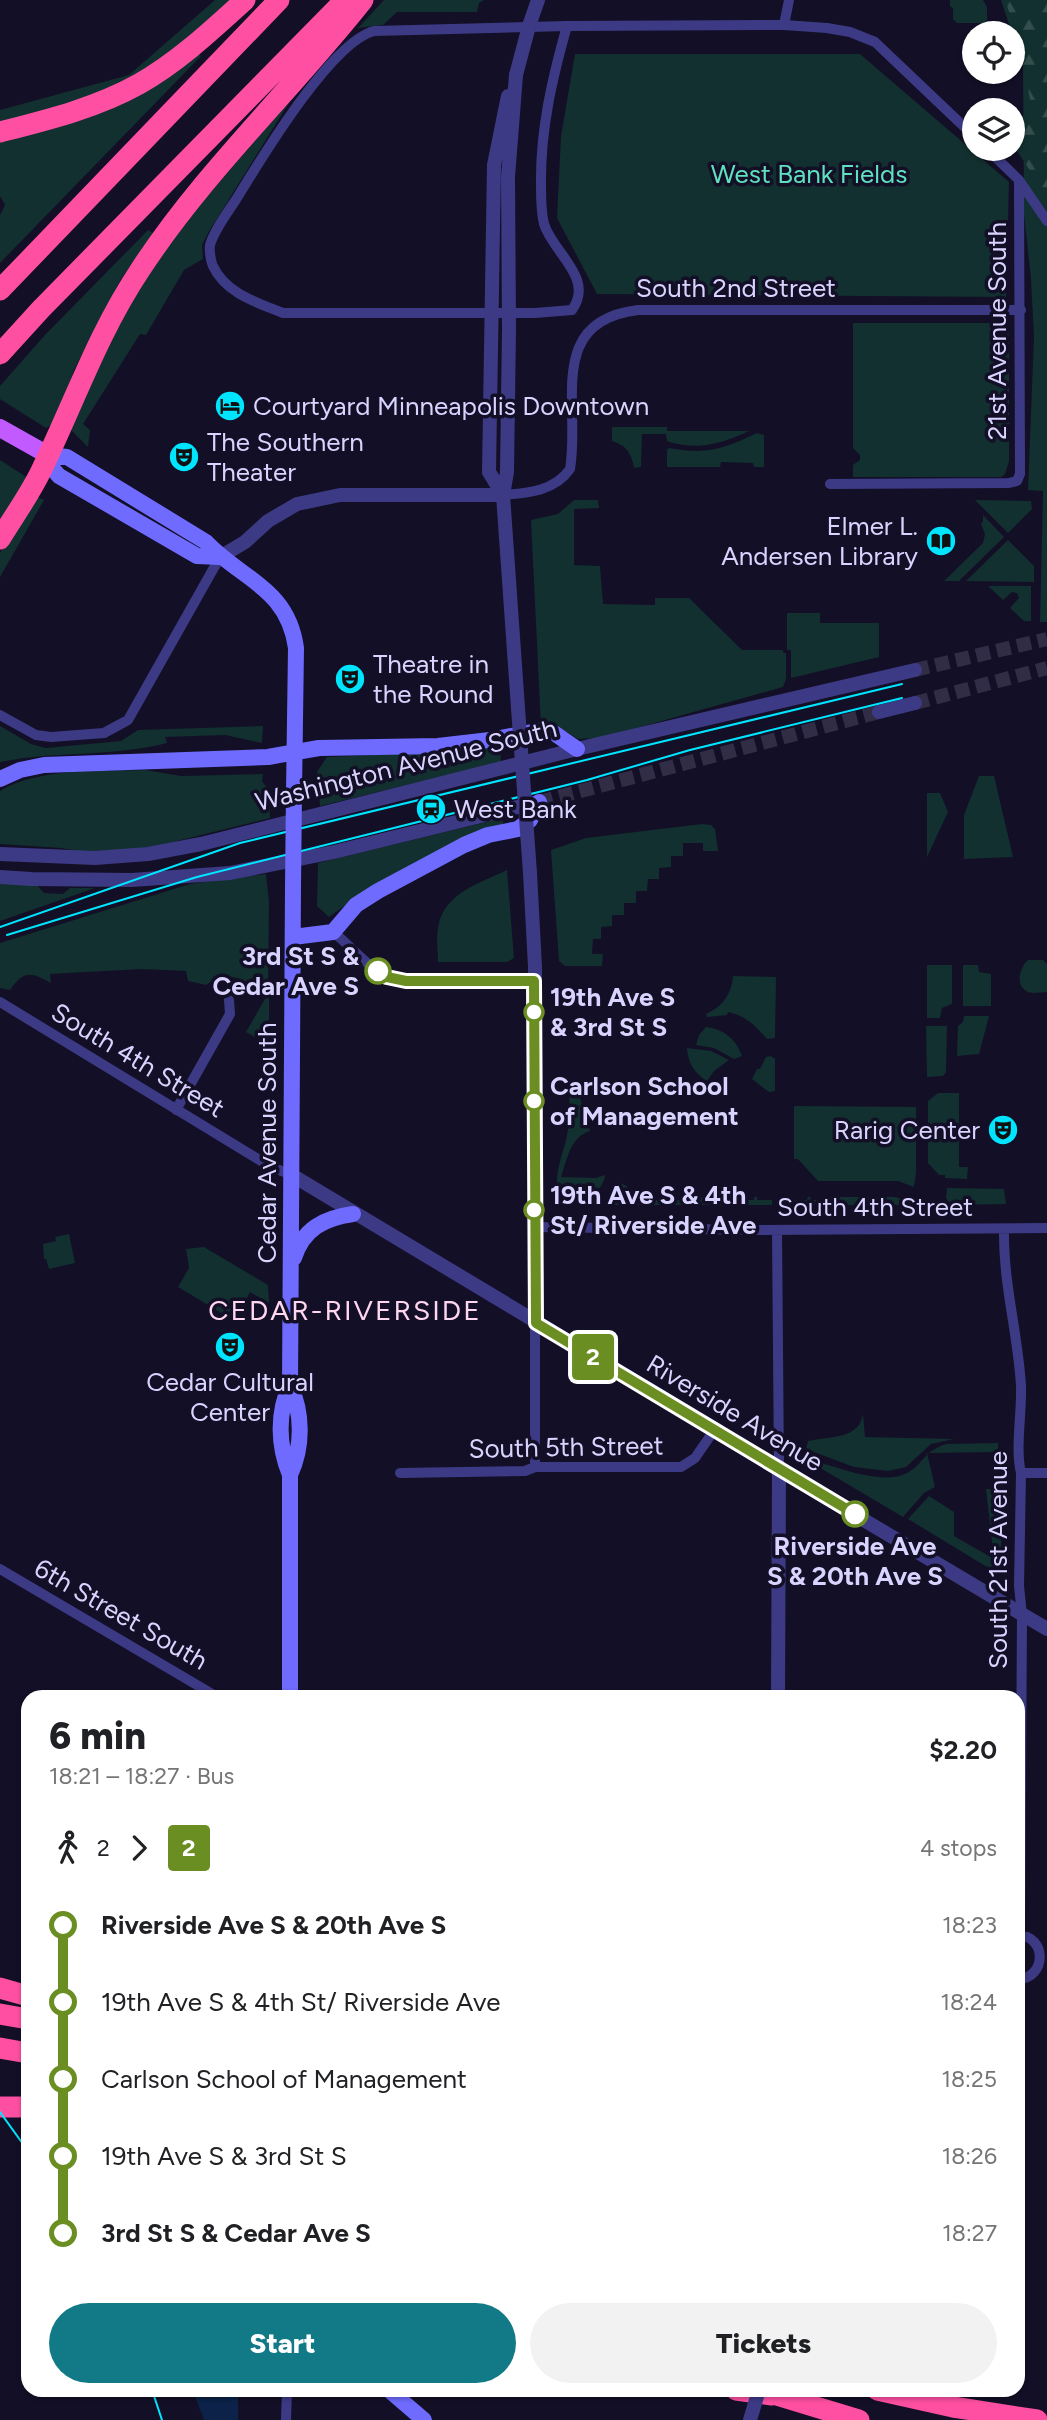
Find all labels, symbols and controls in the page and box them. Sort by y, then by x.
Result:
map controls [962,21,1025,161]
button: locate [962,21,1025,84]
button: layers [962,98,1025,161]
park label: West Bank Fields [711,158,907,190]
street label: 21st Avenue South [981,222,1013,440]
street label: South 2nd Street [636,272,836,304]
hotel icon: Courtyard Minneapolis Downtown [213,389,247,423]
place label: Courtyard Minneapolis Downtown [253,390,649,422]
place label: The Southern Theater [207,426,364,488]
theatre icon: The Southern Theater [167,440,201,474]
place label: Elmer L. Andersen Library [721,510,918,572]
library icon: Elmer L. Andersen Library [924,524,958,558]
place label: Theatre in the Round [373,648,494,710]
theatre icon: Theatre in the Round [333,662,367,696]
street label: Washington Avenue South [252,712,560,818]
station icon: West Bank [414,792,448,826]
place label: West Bank [454,793,577,825]
place label: 3rd St S & Cedar Ave S [212,940,359,1002]
marker: 3rd St S & Cedar Ave S [365,958,391,984]
place label: 19th Ave S & 3rd St S [550,981,675,1043]
street label: South 4th Street [46,996,230,1124]
marker: 19th Ave S & 3rd St S [524,1002,544,1022]
street label: Cedar Avenue South [251,1023,283,1263]
place label: Carlson School of Management [550,1070,739,1132]
marker: Carlson School of Management [524,1091,544,1111]
theatre icon: Rarig Center [986,1113,1020,1147]
place label: Rarig Center [834,1114,980,1146]
place label: 19th Ave S & 4th St/ Riverside Ave [550,1179,756,1241]
street label: South 4th Street [777,1191,973,1223]
marker: 19th Ave S & 4th St/ Riverside Ave [524,1200,544,1220]
district label: CEDAR-RIVERSIDE [208,1293,482,1327]
theatre icon: Cedar Cultural Center [213,1330,247,1364]
line badge: 2 [570,1334,616,1380]
text: 2 [586,1342,600,1371]
street label: Riverside Avenue [641,1348,829,1478]
place label: Cedar Cultural Center [146,1366,314,1428]
street label: South 5th Street [468,1429,664,1465]
street label: South 21st Avenue [982,1451,1014,1669]
marker: Riverside Ave S & 20th Ave S [842,1501,868,1527]
place label: Riverside Ave S & 20th Ave S [767,1530,943,1592]
street label: 6th Street South [29,1551,213,1677]
text: 6 min [49,1713,146,1759]
text: $2.20 [929,1734,997,1766]
text: 18:21 – 18:27 · Bus [49,1762,234,1790]
icon: walk [49,1829,87,1867]
icon: forward [120,1829,158,1867]
text: 2 [182,1833,196,1862]
text: 2 [97,1834,110,1862]
text: 4 stops [920,1834,997,1862]
text: Riverside Ave S & 20th Ave S [101,1909,446,1941]
text: 18:23 [942,1911,997,1939]
text: 19th Ave S & 4th St/ Riverside Ave [101,1986,500,2018]
text: 18:24 [940,1988,997,2016]
text: Carlson School of Management [101,2063,467,2095]
text: 18:25 [941,2065,997,2093]
text: 19th Ave S & 3rd St S [101,2140,347,2172]
text: 18:26 [942,2142,997,2170]
text: 3rd St S & Cedar Ave S [101,2217,371,2249]
text: 18:27 [942,2219,997,2247]
button: Start [49,2303,516,2383]
button: Tickets [530,2303,997,2383]

